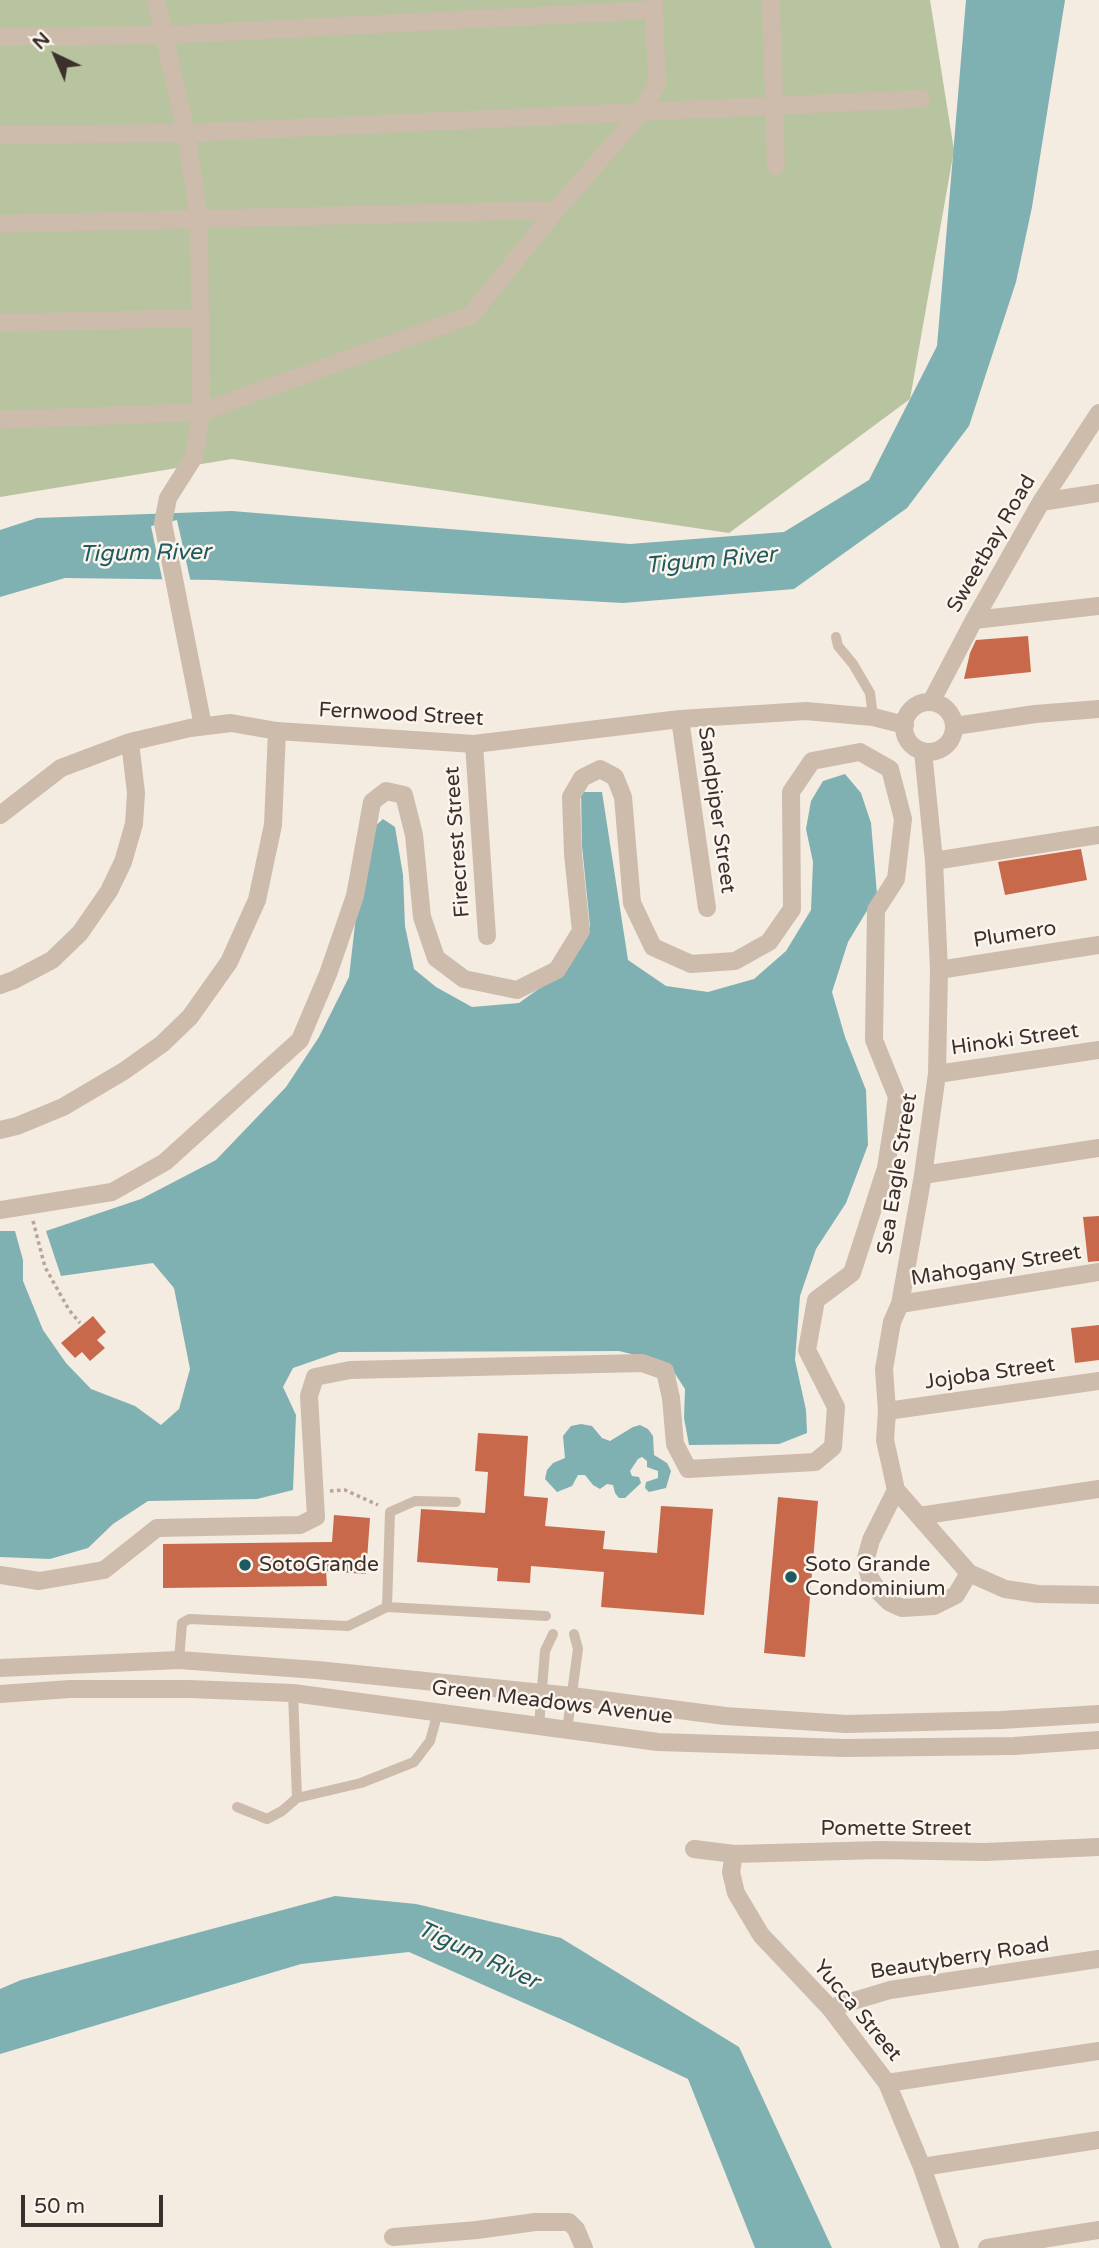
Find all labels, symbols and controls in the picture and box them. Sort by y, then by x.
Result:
north arrow [21,21,91,91]
text: N [28,28,55,54]
street label: Sweetbay Road [942,471,1042,617]
water label: Tigum River [79,539,211,569]
water label: Tigum River [645,542,777,580]
street label: Fernwood Street [318,698,484,732]
street label: Sandpiper Street [692,725,740,895]
street label: Firecrest Street [440,765,476,919]
street label: Plumero [972,916,1058,954]
street label: Hinoki Street [950,1019,1080,1061]
street label: Sea Eagle Street [873,1092,923,1256]
street label: Mahogany Street [909,1240,1083,1292]
street label: Jojoba Street [923,1352,1057,1396]
place label: SotoGrande [259,1552,379,1578]
place label: Soto Grande Condominium [805,1552,945,1602]
marker: SotoGrande [237,1557,253,1573]
marker: Soto Grande Condominium [783,1569,799,1585]
street label: Green Meadows Avenue [430,1676,674,1730]
street label: Pomette Street [820,1816,972,1842]
water label: Tigum River [413,1916,543,1996]
street label: Beautyberry Road [869,1932,1051,1986]
street label: Yucca Street [807,1955,907,2067]
scale bar [24,2182,166,2226]
text: 50 m [34,2194,85,2219]

